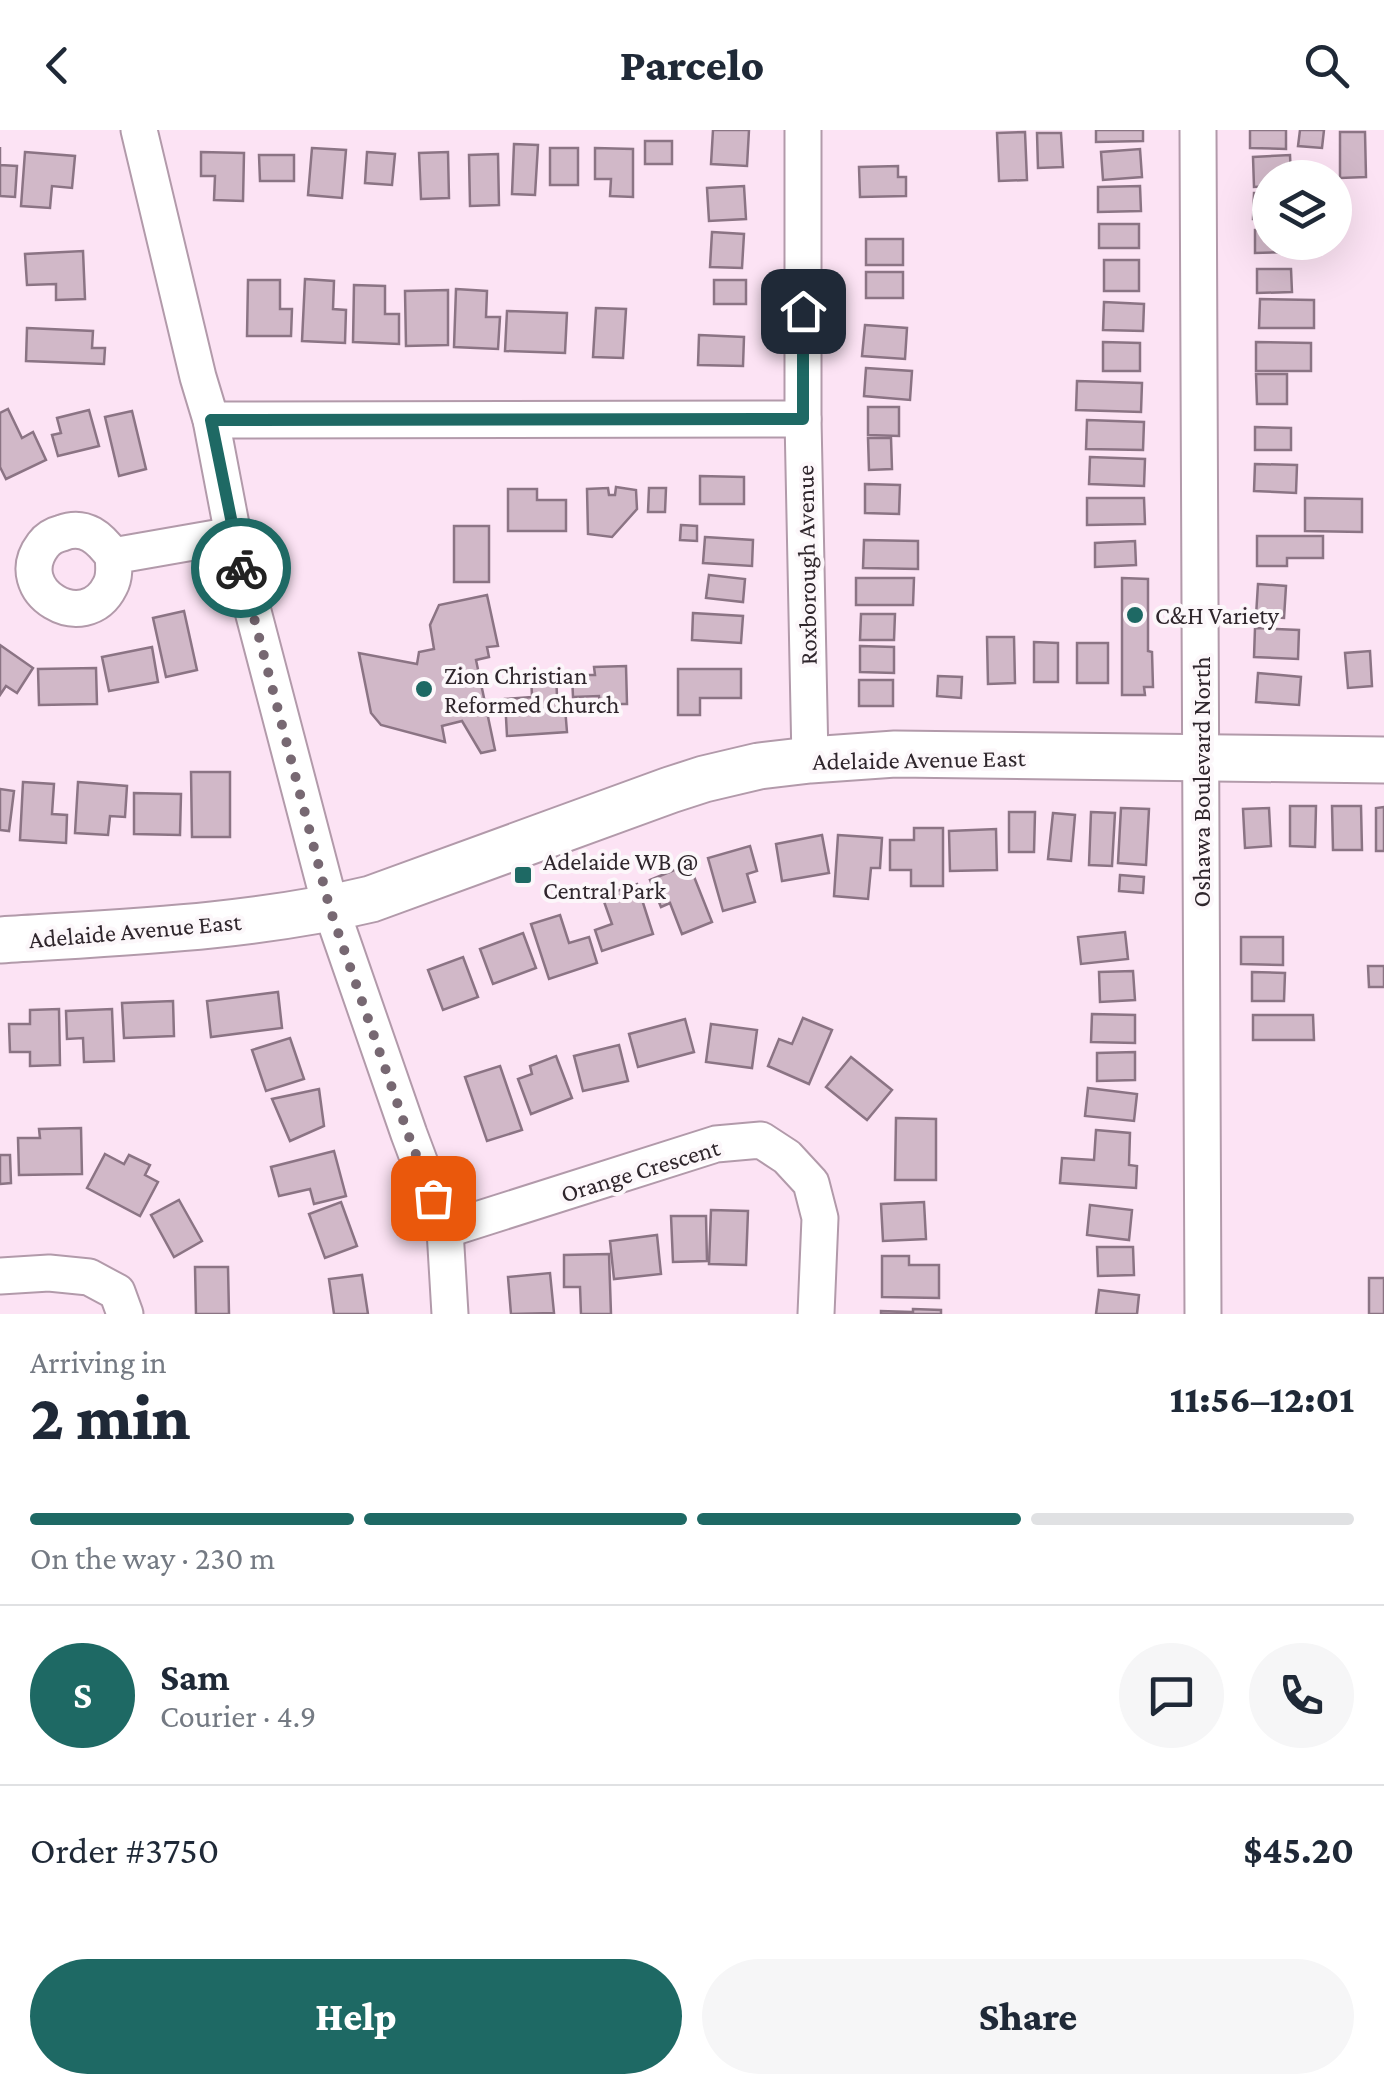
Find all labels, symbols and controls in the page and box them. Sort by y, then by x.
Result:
icon: back [30,38,85,93]
icon: search [1299,38,1354,93]
text: Parcelo [620,40,764,90]
map controls [1252,160,1352,260]
button: layers [1252,160,1352,260]
pin [761,269,846,354]
icon: home [776,284,831,339]
street label: Roxborough Avenue [791,465,823,665]
courier [191,518,291,618]
icon: bike [214,541,269,596]
place label: C&H Variety [1155,602,1279,630]
marker: C&H Variety [1124,604,1146,626]
street label: Oshawa Boulevard North [1188,656,1215,908]
place label: Zion Christian Reformed Church [444,662,620,718]
marker: Zion Christian Reformed Church [413,678,435,700]
street label: Adelaide Avenue East [812,744,1027,775]
place label: Adelaide WB @ Central Park [543,848,698,904]
marker: Adelaide WB @ Central Park [512,864,534,886]
street label: Adelaide Avenue East [28,908,243,953]
street label: Orange Crescent [557,1133,724,1208]
pin [391,1156,476,1241]
icon: bag [406,1171,461,1226]
text: Arriving in [30,1344,167,1380]
text: 11:56–12:01 [1170,1378,1354,1420]
text: 2 min [30,1381,191,1453]
text: On the way · 230 m [30,1540,275,1576]
button: chat [1119,1643,1224,1748]
button: phone [1249,1643,1354,1748]
text: Sam [160,1656,230,1698]
text: S [73,1674,92,1716]
text: Courier · 4.9 [160,1698,316,1734]
text: Order #3750 [30,1829,219,1871]
text: $45.20 [1243,1829,1354,1871]
button: Help [30,1959,682,2074]
button: Share [702,1959,1354,2074]

